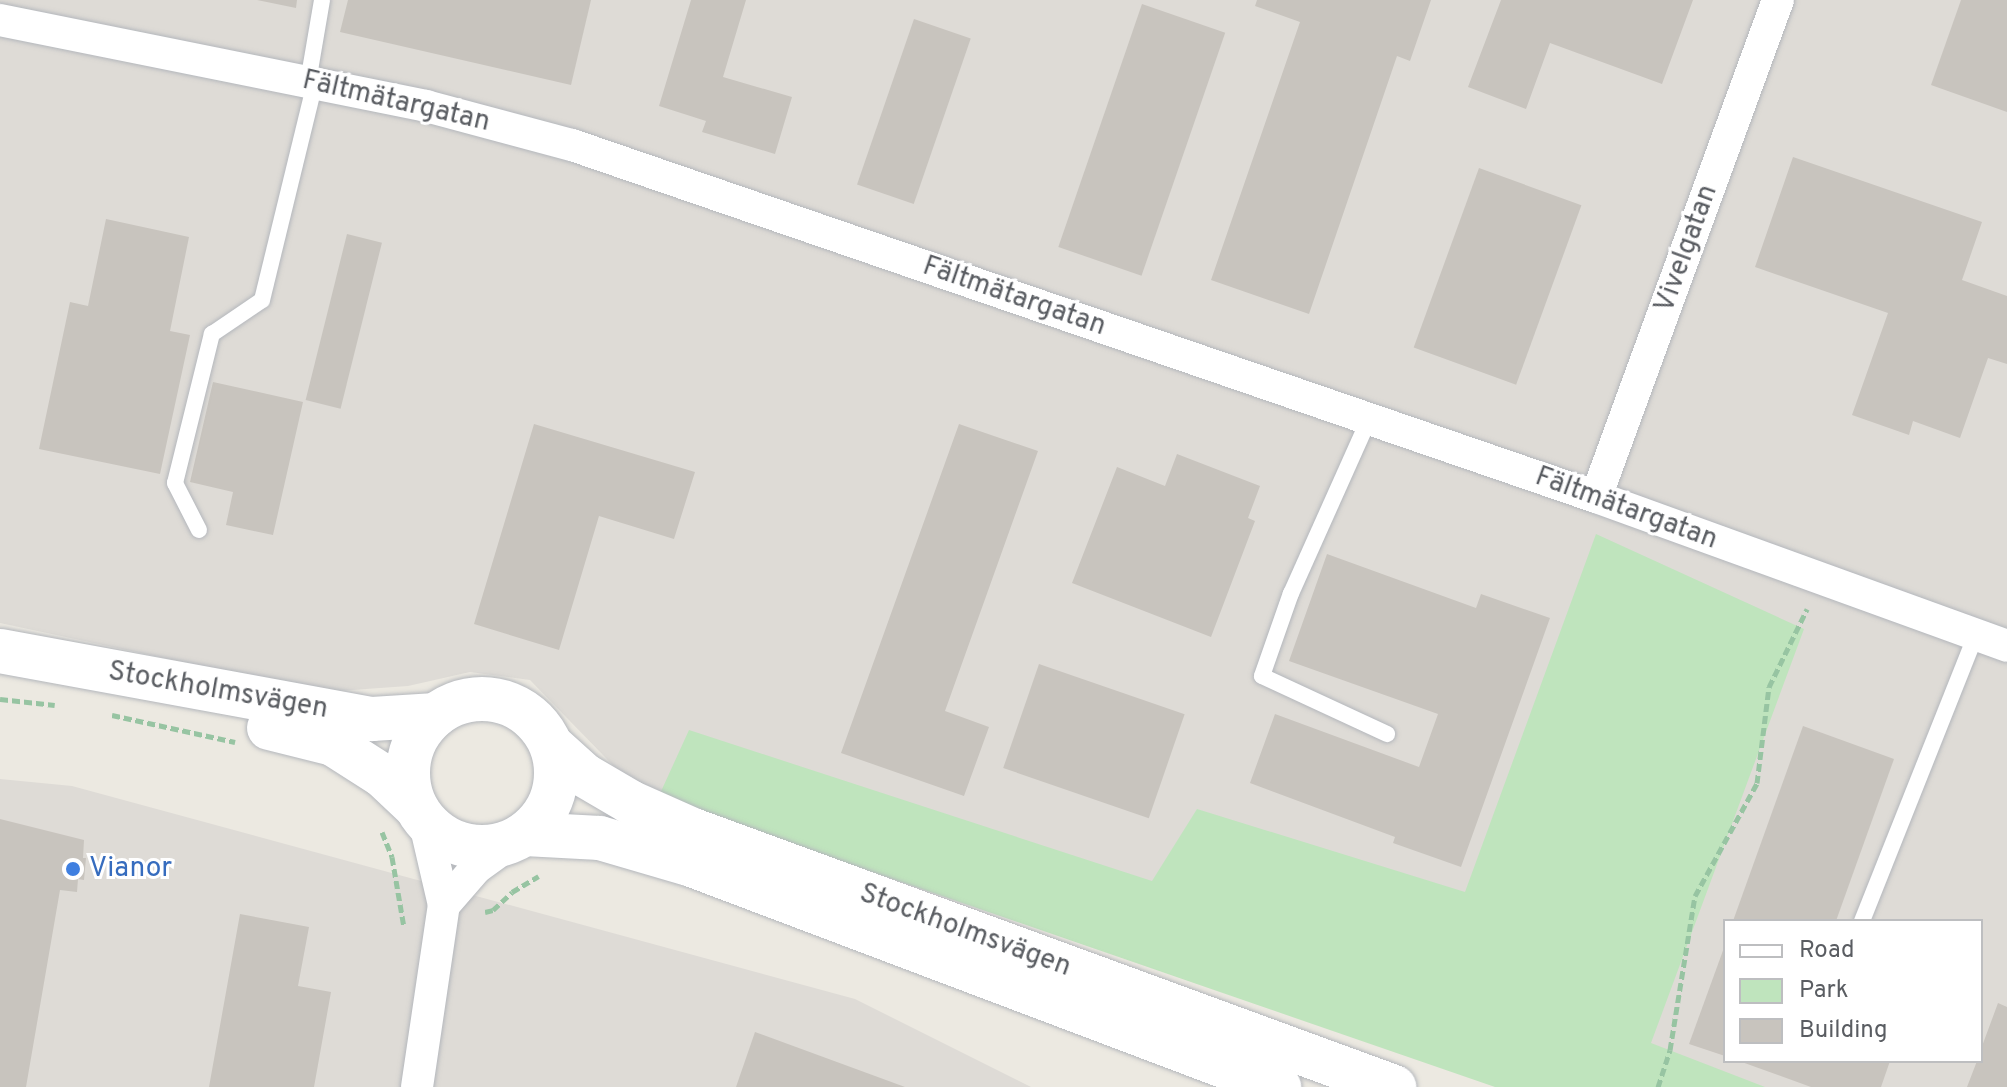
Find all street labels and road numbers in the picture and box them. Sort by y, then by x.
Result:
street label: Fältmätargatan [299,64,493,140]
street label: Vivelgatan [1648,181,1726,317]
street label: Fältmätargatan [918,250,1110,344]
street label: Fältmätargatan [1530,460,1722,558]
street label: Stockholmsvägen [106,655,330,727]
street label: Stockholmsvägen [855,877,1075,985]

